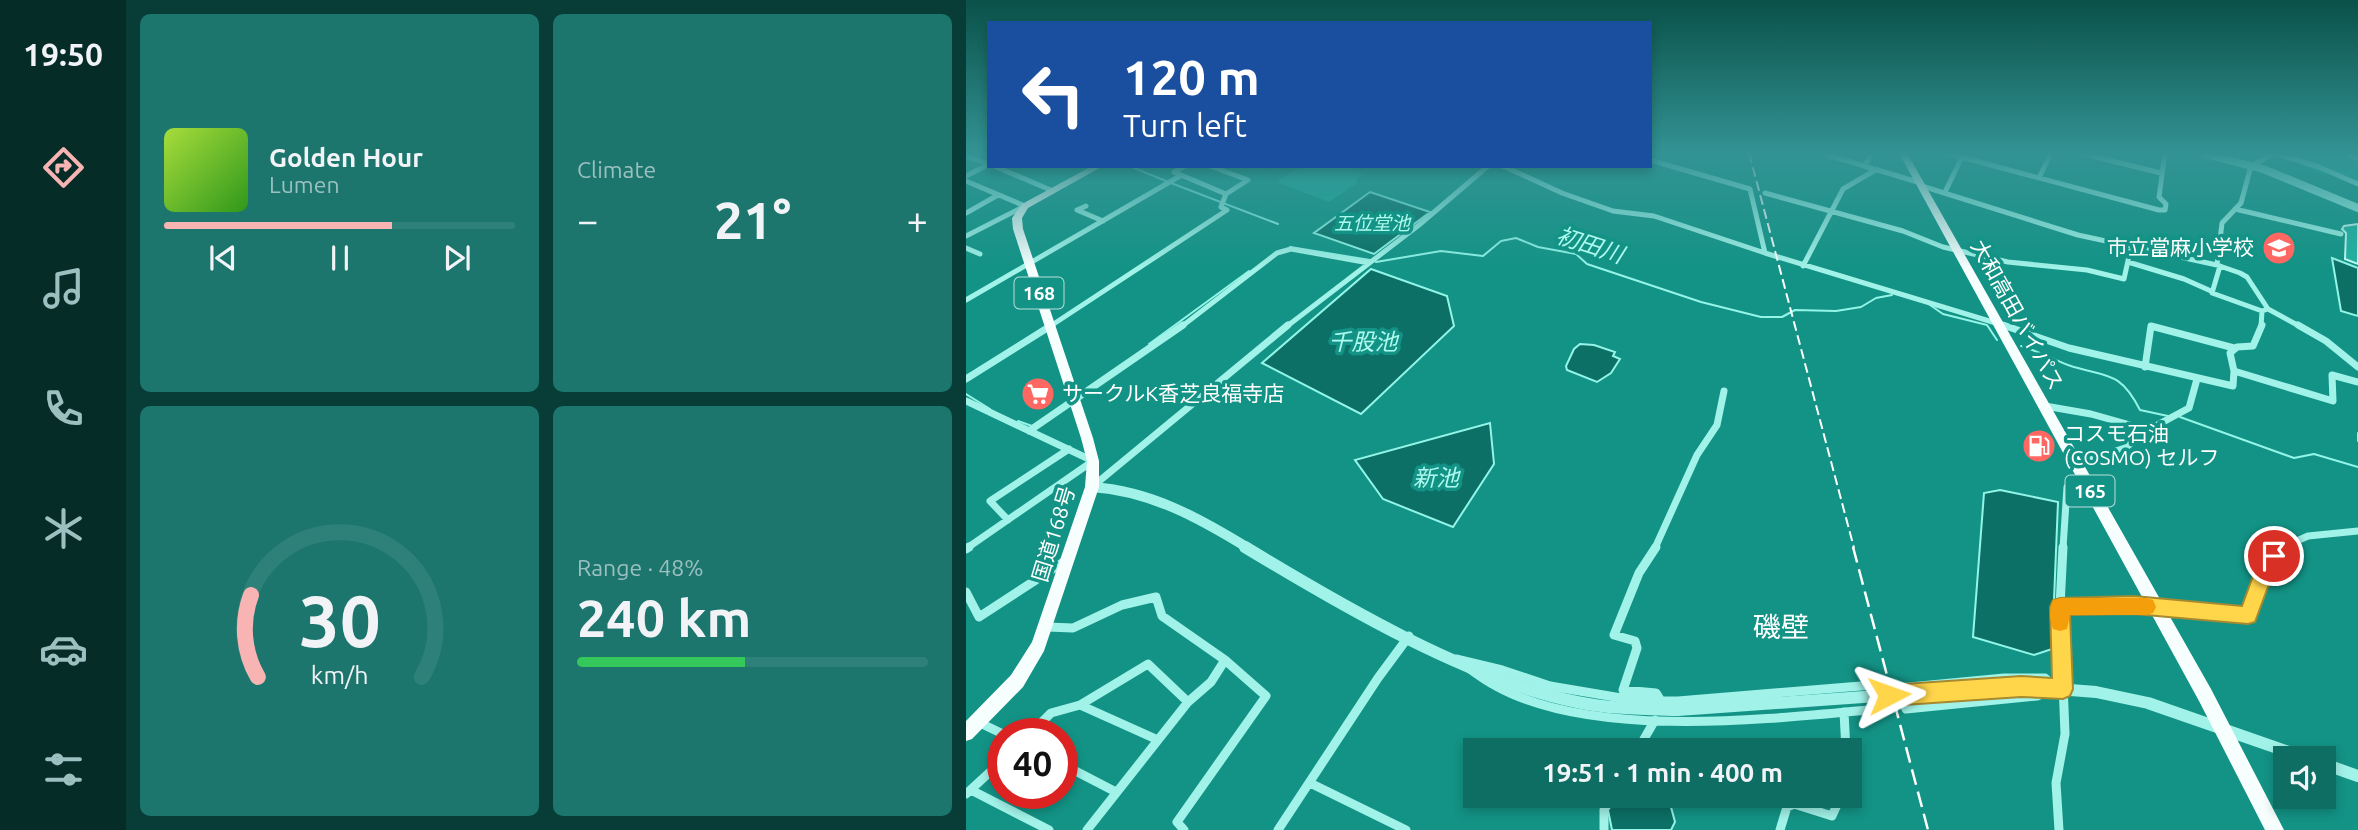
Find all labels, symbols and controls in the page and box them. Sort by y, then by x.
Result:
text: 19:50 [23,36,103,72]
icon: left [1008,49,1099,140]
text: 120 m [1123,49,1260,104]
text: Turn left [1123,107,1247,143]
icon: directions [39,143,88,192]
text: Golden Hour [269,143,423,172]
text: Climate [577,157,656,182]
text: Lumen [269,172,340,197]
text: 21° [714,191,791,249]
text: − [577,199,598,241]
text: + [907,199,928,241]
water label: 五位堂池 [1334,212,1412,234]
water label: 初田川 [1553,222,1630,268]
school or university icon: 市立當麻小学校 [2260,229,2298,267]
street label: 大和高田バイパス [1967,235,2069,394]
place label: 市立當麻小学校 [2107,235,2254,259]
icon: previous [204,239,242,277]
icon: pause [321,239,359,277]
icon: next [438,239,476,277]
icon: music [39,264,88,313]
road number: 168 [1014,278,1064,308]
water label: 千股池 [1329,329,1400,354]
supermarket icon: サークルK香芝良福寺店 [1019,375,1057,413]
place label: サークルK香芝良福寺店 [1062,381,1284,405]
icon: phone [39,384,88,433]
place label: コスモ石油 (COSMO) セルフ [2064,421,2220,469]
fuel station icon: コスモ石油 (COSMO) セルフ [2020,427,2058,465]
water label: 新池 [1413,465,1461,490]
road number: 165 [2066,476,2114,506]
street label: 国道168号 [1027,483,1079,584]
icon: climate [39,504,88,553]
pin [2244,526,2304,586]
icon: arrive [2255,537,2293,575]
text: Range · 48% [577,555,704,580]
text: 30 [298,579,381,661]
text: 240 km [577,589,751,647]
district label: 磯壁 [1753,611,1809,642]
icon: car [39,625,88,674]
position arrow [1852,658,1926,732]
text: km/h [311,661,368,689]
speed limit sign: 40 [987,718,1078,809]
icon: filters [39,745,88,794]
map controls [2273,746,2336,809]
button: sound [2273,746,2336,809]
text: 19:51 · 1 min · 400 m [1542,758,1783,787]

